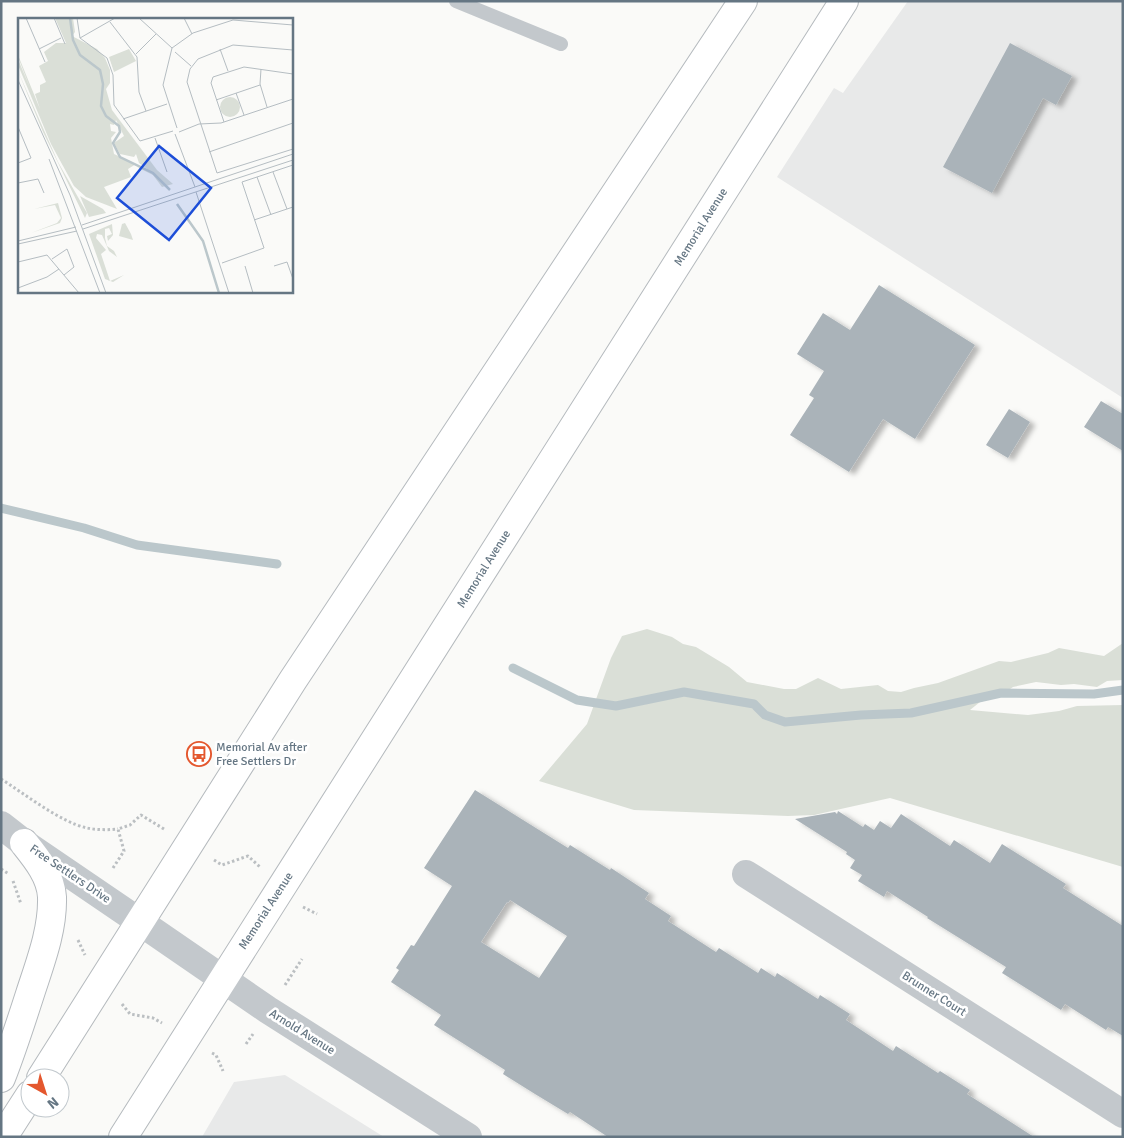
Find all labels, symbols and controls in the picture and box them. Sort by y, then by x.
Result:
inset map [18,18,292,292]
street label: Memorial Avenue [671,185,731,269]
street label: Memorial Avenue [454,527,514,611]
place label: Memorial Av after Free Settlers Dr [216,740,308,769]
bus stop icon: Memorial Av after Free Settlers Dr [186,741,212,767]
street label: Free Settlers Drive [27,841,113,907]
street label: Memorial Avenue [235,870,297,952]
street label: Brunner Court [899,968,969,1020]
street label: Arnold Avenue [266,1006,338,1058]
north arrow [20,1068,70,1118]
text: N [44,1093,62,1112]

